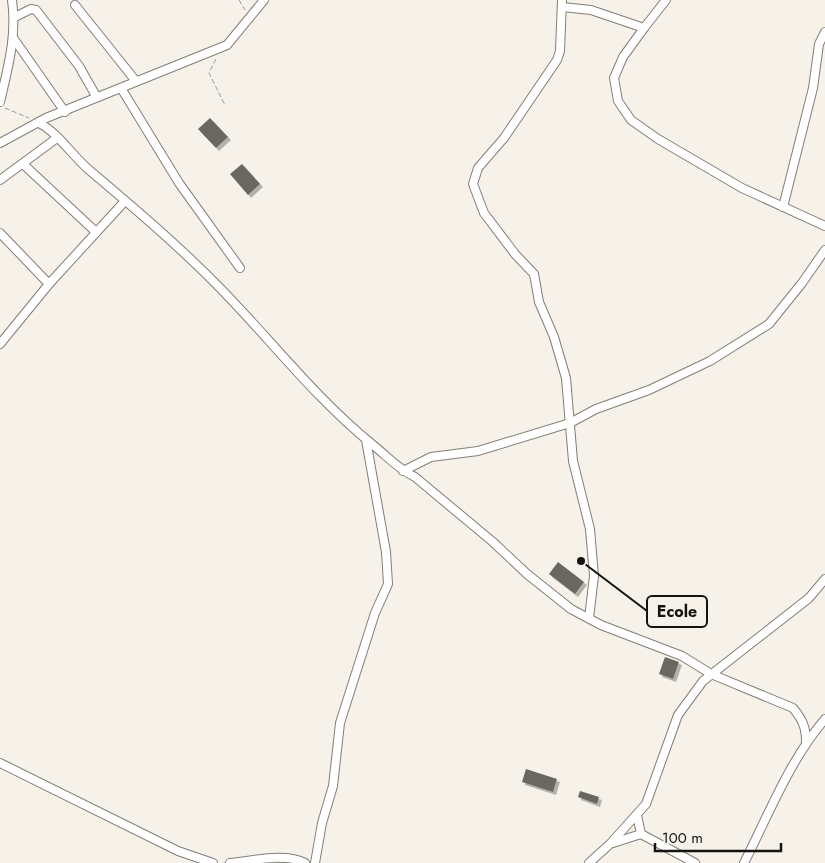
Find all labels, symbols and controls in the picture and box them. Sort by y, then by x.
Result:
callout: Ecole [647,596,707,627]
text: Ecole [657,600,697,623]
scale bar [655,820,781,852]
text: 100 m [662,827,703,849]

